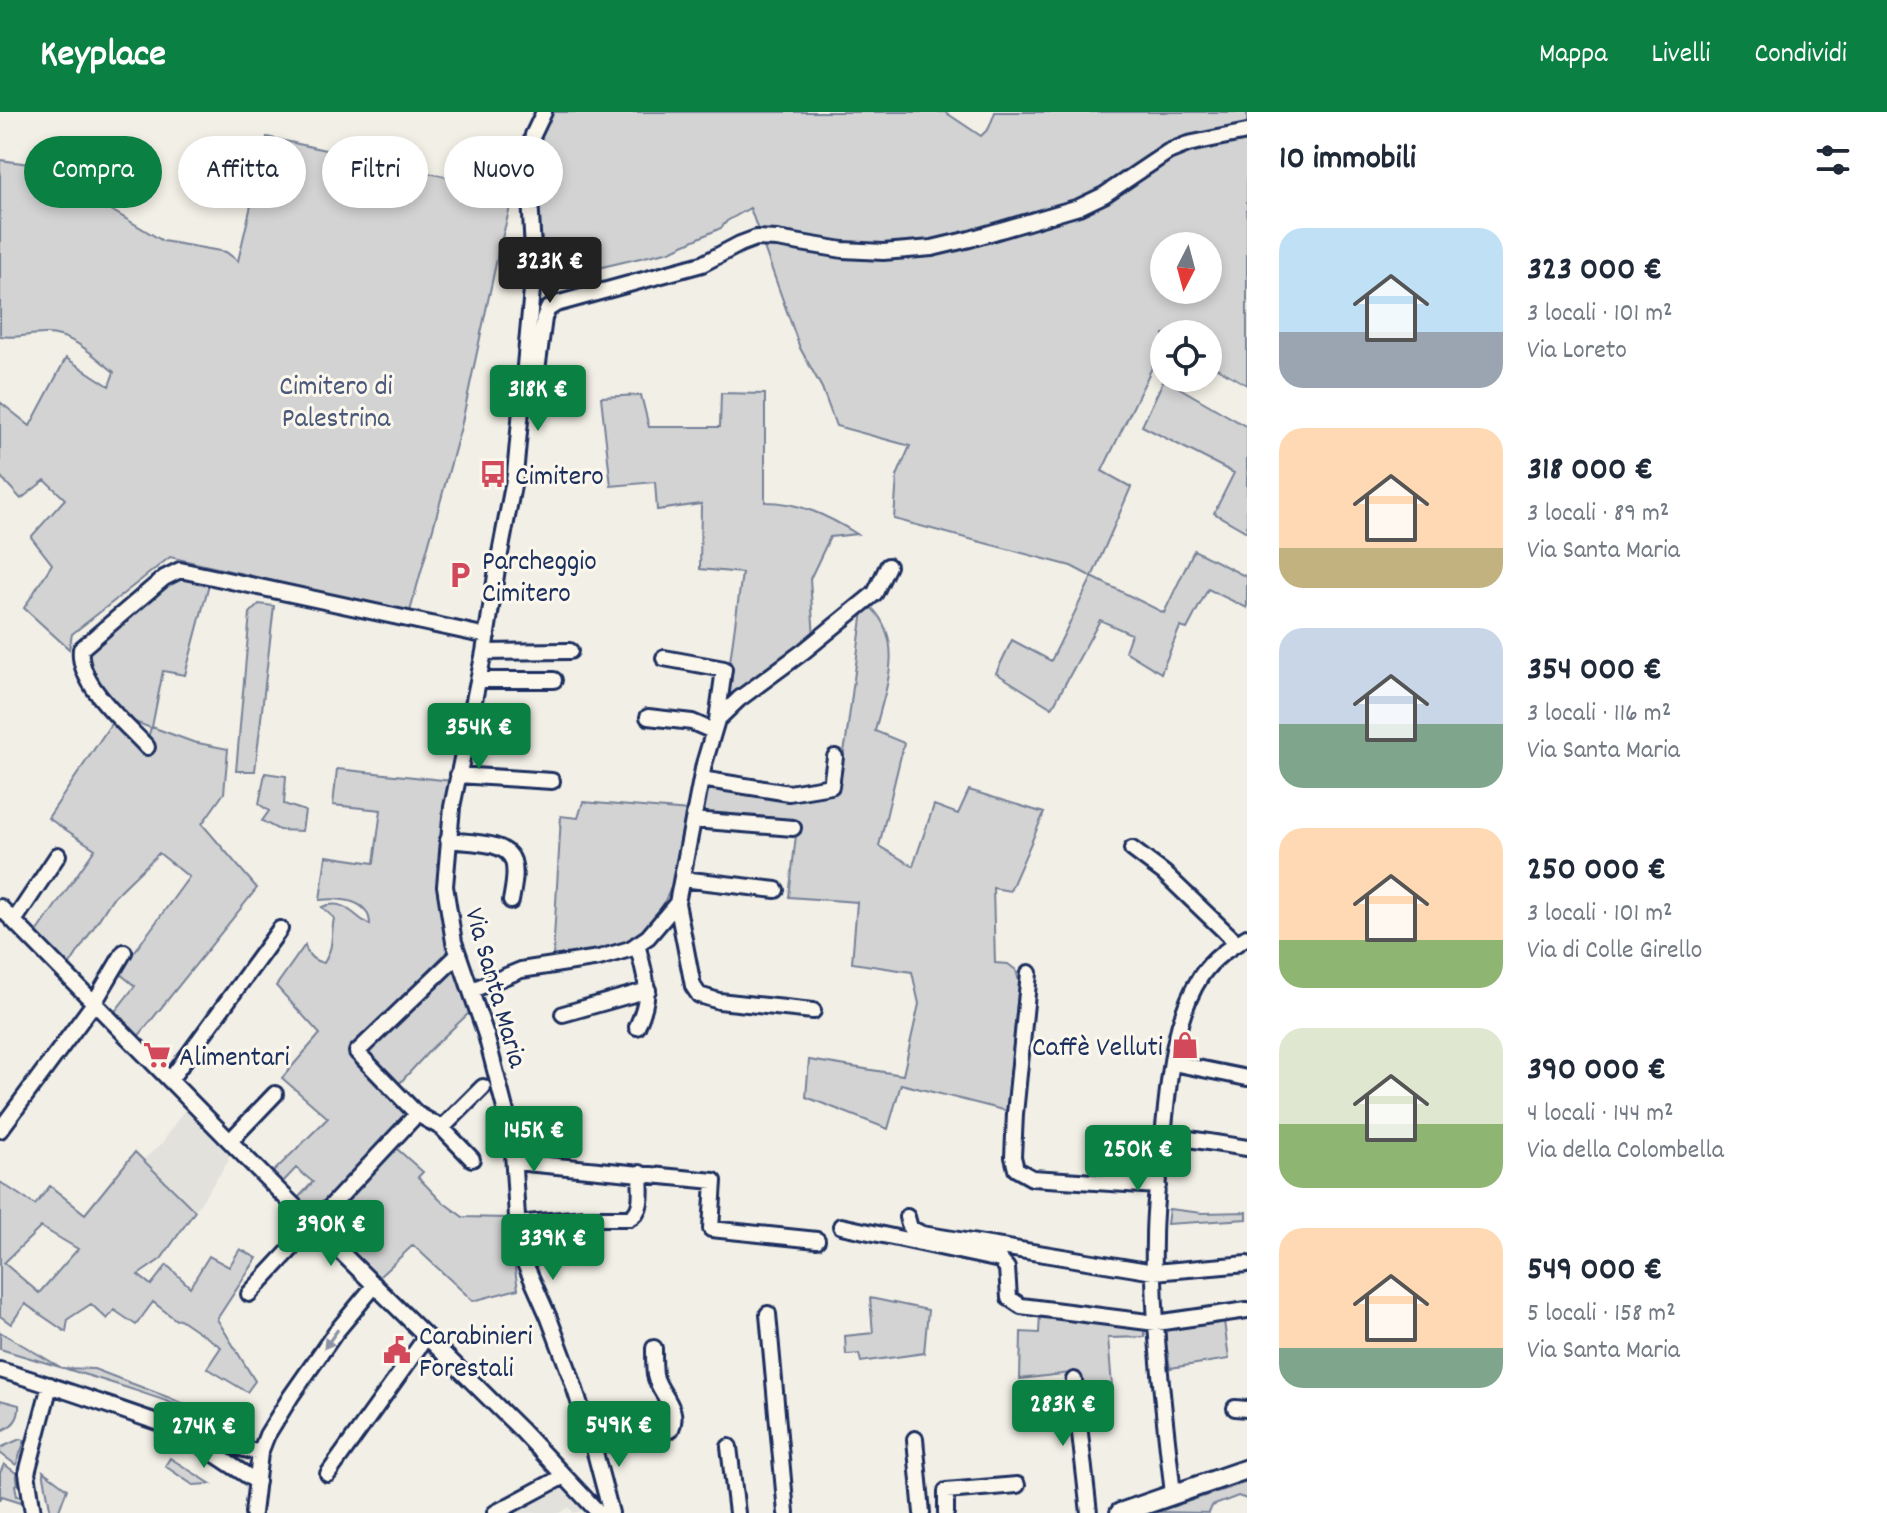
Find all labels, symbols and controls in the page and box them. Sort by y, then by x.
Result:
text: Keyplace [40,29,166,84]
text: Mappa [1539,36,1607,76]
text: Livelli [1651,36,1710,76]
text: Condividi [1754,36,1847,76]
chip: Compra [24,136,162,208]
chip: Affitta [178,136,306,208]
chip: Filtri [322,136,428,208]
chip: Nuovo [444,136,563,208]
text: 10 immobili [1279,136,1416,185]
icon: filters [1811,138,1855,182]
north arrow [1150,232,1222,304]
map controls [1150,232,1222,392]
pin: 323K € [485,237,615,305]
text: 323K € [517,244,583,281]
text: 323 000 € [1527,247,1662,296]
icon: home [1343,260,1439,356]
text: 3 locali · 101 m² [1527,296,1673,333]
button: locate [1150,320,1222,392]
text: Via Loreto [1527,333,1627,370]
pin: 318K € [473,365,603,433]
park label: Cimitero di Palestrina [279,369,393,441]
text: 318K € [508,372,568,409]
text: 318 000 € [1527,447,1653,496]
bus stop icon: Cimitero [478,459,508,489]
place label: Cimitero [515,459,604,499]
icon: home [1343,460,1439,556]
text: 3 locali · 89 m² [1527,496,1669,533]
text: Via Santa Maria [1527,533,1680,570]
place label: Parcheggio Cimitero [482,544,597,616]
parking icon: Parcheggio Cimitero [445,560,475,590]
text: 354 000 € [1527,647,1662,696]
icon: home [1343,660,1439,756]
text: 3 locali · 116 m² [1527,696,1671,733]
pin: 354K € [414,703,544,771]
text: 354K € [446,710,512,747]
text: Via Santa Maria [1527,733,1680,770]
text: 250 000 € [1527,847,1666,896]
icon: home [1343,860,1439,956]
text: 3 locali · 101 m² [1527,896,1673,933]
street label: Via Santa Maria [451,904,535,1074]
text: Via di Colle Girello [1527,933,1702,970]
place label: Caffè Velluti [1032,1030,1163,1070]
shop icon: Caffè Velluti [1170,1030,1200,1060]
supermarket icon: Alimentari [142,1040,172,1070]
place label: Alimentari [179,1040,290,1080]
text: 390 000 € [1527,1047,1666,1096]
icon: home [1343,1060,1439,1156]
text: 4 locali · 144 m² [1527,1096,1674,1133]
pin: 145K € [469,1106,599,1174]
text: 145K € [504,1113,565,1150]
pin: 250K € [1073,1125,1203,1193]
text: 250K € [1103,1132,1173,1169]
text: Via della Colombella [1527,1133,1724,1170]
pin: 390K € [266,1200,396,1268]
text: 390K € [296,1207,366,1244]
pin: 339K € [488,1214,618,1282]
text: 339K € [519,1221,587,1258]
text: 549 000 € [1527,1247,1663,1296]
icon: home [1343,1260,1439,1356]
text: 5 locali · 158 m² [1527,1296,1676,1333]
place label: Carabinieri Forestali [419,1319,533,1391]
one-way arrow [324,1329,340,1350]
text: Via Santa Maria [1527,1333,1680,1370]
public building icon: Carabinieri Forestali [382,1335,412,1365]
pin: 283K € [998,1380,1128,1448]
text: 283K € [1030,1387,1096,1424]
pin: 549K € [554,1401,684,1469]
pin: 274K € [139,1402,269,1470]
text: 549K € [585,1408,653,1445]
text: 274K € [172,1409,236,1446]

